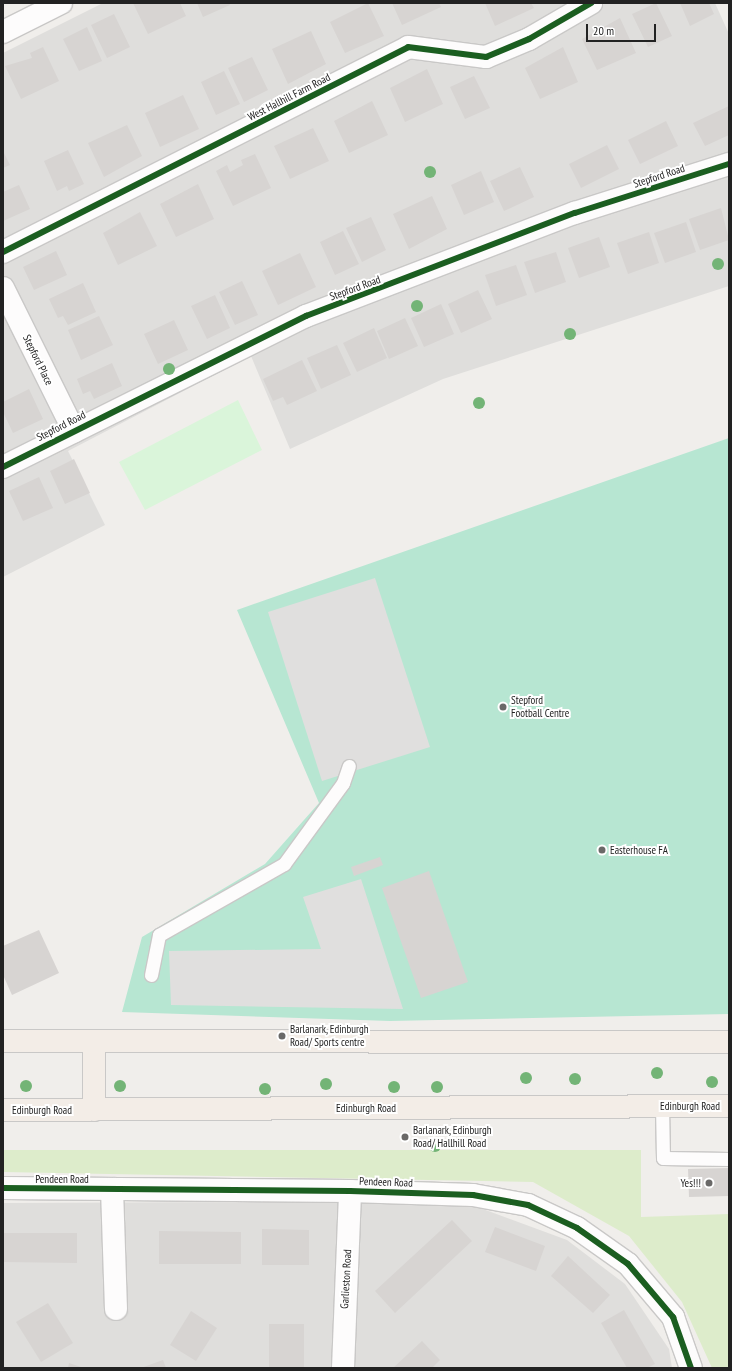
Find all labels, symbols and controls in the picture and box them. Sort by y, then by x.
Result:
scale bar [588,16,658,42]
text: 20 m [593,23,614,38]
street label: West Hallhill Farm Road [245,70,333,124]
street label: Stepford Road [632,161,686,191]
street label: Stepford Road [328,273,382,303]
street label: Stepford Place [20,333,56,387]
street label: Stepford Road [34,408,88,444]
place label: Stepford Football Centre [511,694,569,720]
marker: Stepford Football Centre [498,702,508,712]
place label: Easterhouse FA [610,843,668,857]
marker: Easterhouse FA [597,845,607,855]
place label: Barlanark, Edinburgh Road/ Sports centre [290,1023,369,1049]
marker: Barlanark, Edinburgh Road/ Sports centre [277,1031,287,1041]
street label: Edinburgh Road [660,1099,720,1113]
street label: Edinburgh Road [336,1101,396,1115]
street label: Edinburgh Road [12,1103,72,1117]
place label: Barlanark, Edinburgh Road/ Hallhill Road [413,1124,492,1150]
marker: Barlanark, Edinburgh Road/ Hallhill Road [400,1132,410,1142]
street label: Pendeen Road [35,1172,89,1186]
street label: Pendeen Road [359,1174,413,1190]
place label: Yes!!! [680,1176,701,1190]
marker: Yes!!! [704,1178,714,1188]
street label: Garlieston Road [338,1249,354,1309]

